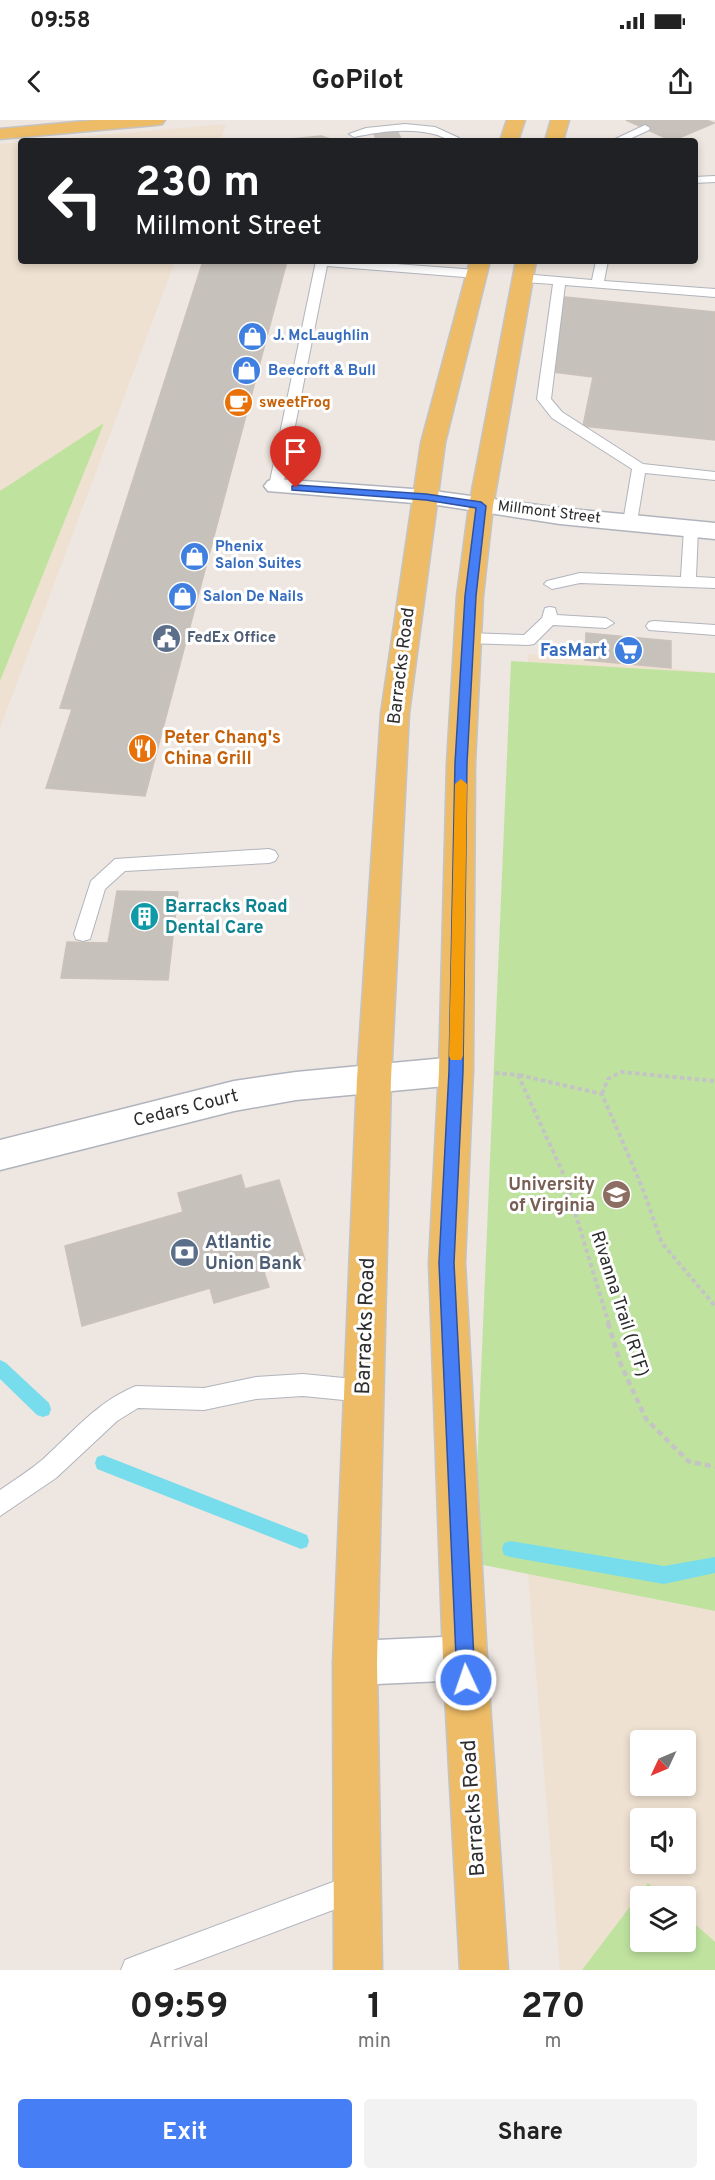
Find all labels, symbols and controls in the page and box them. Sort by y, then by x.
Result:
text: 09:58 [30,8,91,35]
text: GoPilot [311,64,404,98]
icon: back [18,65,51,98]
icon: share [664,65,697,98]
text: 230 m [135,158,260,211]
icon: left [36,162,114,240]
text: Millmont Street [135,210,322,244]
shop icon: J. McLaughlin [236,320,268,352]
place label: J. McLaughlin [273,327,369,346]
shop icon: Beecroft & Bull [231,355,263,387]
place label: Beecroft & Bull [268,362,376,381]
cafe icon: sweetFrog [222,387,254,419]
place label: sweetFrog [259,394,331,413]
pin [270,426,321,488]
icon: arrive [279,435,312,468]
street label: Millmont Street [496,497,602,529]
place label: Phenix Salon Suites [215,538,302,574]
shop icon: Phenix Salon Suites [178,540,210,572]
shop icon: Salon De Nails [166,581,198,613]
place label: Salon De Nails [203,588,304,607]
street label: Barracks Road [383,606,421,726]
public building icon: FedEx Office [150,622,182,654]
place label: FedEx Office [187,629,276,648]
supermarket icon: FasMart [612,635,644,667]
place label: FasMart [540,640,607,663]
place label: Peter Chang's China Grill [164,727,281,771]
restaurant icon: Peter Chang's China Grill [127,732,159,764]
place label: Barracks Road Dental Care [165,896,288,940]
building icon: Barracks Road Dental Care [128,901,160,933]
street label: Cedars Court [131,1085,241,1133]
place label: University of Virginia [508,1174,595,1218]
school or university icon: University of Virginia [600,1179,632,1211]
street label: Rivanna Trail (RTF) [585,1228,653,1380]
place label: Atlantic Union Bank [205,1232,302,1276]
bank icon: Atlantic Union Bank [168,1237,200,1269]
street label: Barracks Road [350,1257,382,1395]
position arrow [434,1648,498,1712]
north arrow [630,1730,696,1796]
map controls [630,1730,696,1952]
street label: Barracks Road [456,1739,492,1877]
button: sound [630,1808,696,1874]
button: layers [630,1886,696,1952]
text: 09:59 [130,1985,228,2031]
text: 1 [367,1985,382,2031]
text: 270 [521,1985,585,2031]
text: Arrival [149,2029,209,2055]
text: min [358,2029,391,2055]
text: m [545,2029,562,2055]
button: Exit [18,2099,352,2168]
button: Share [364,2099,697,2168]

